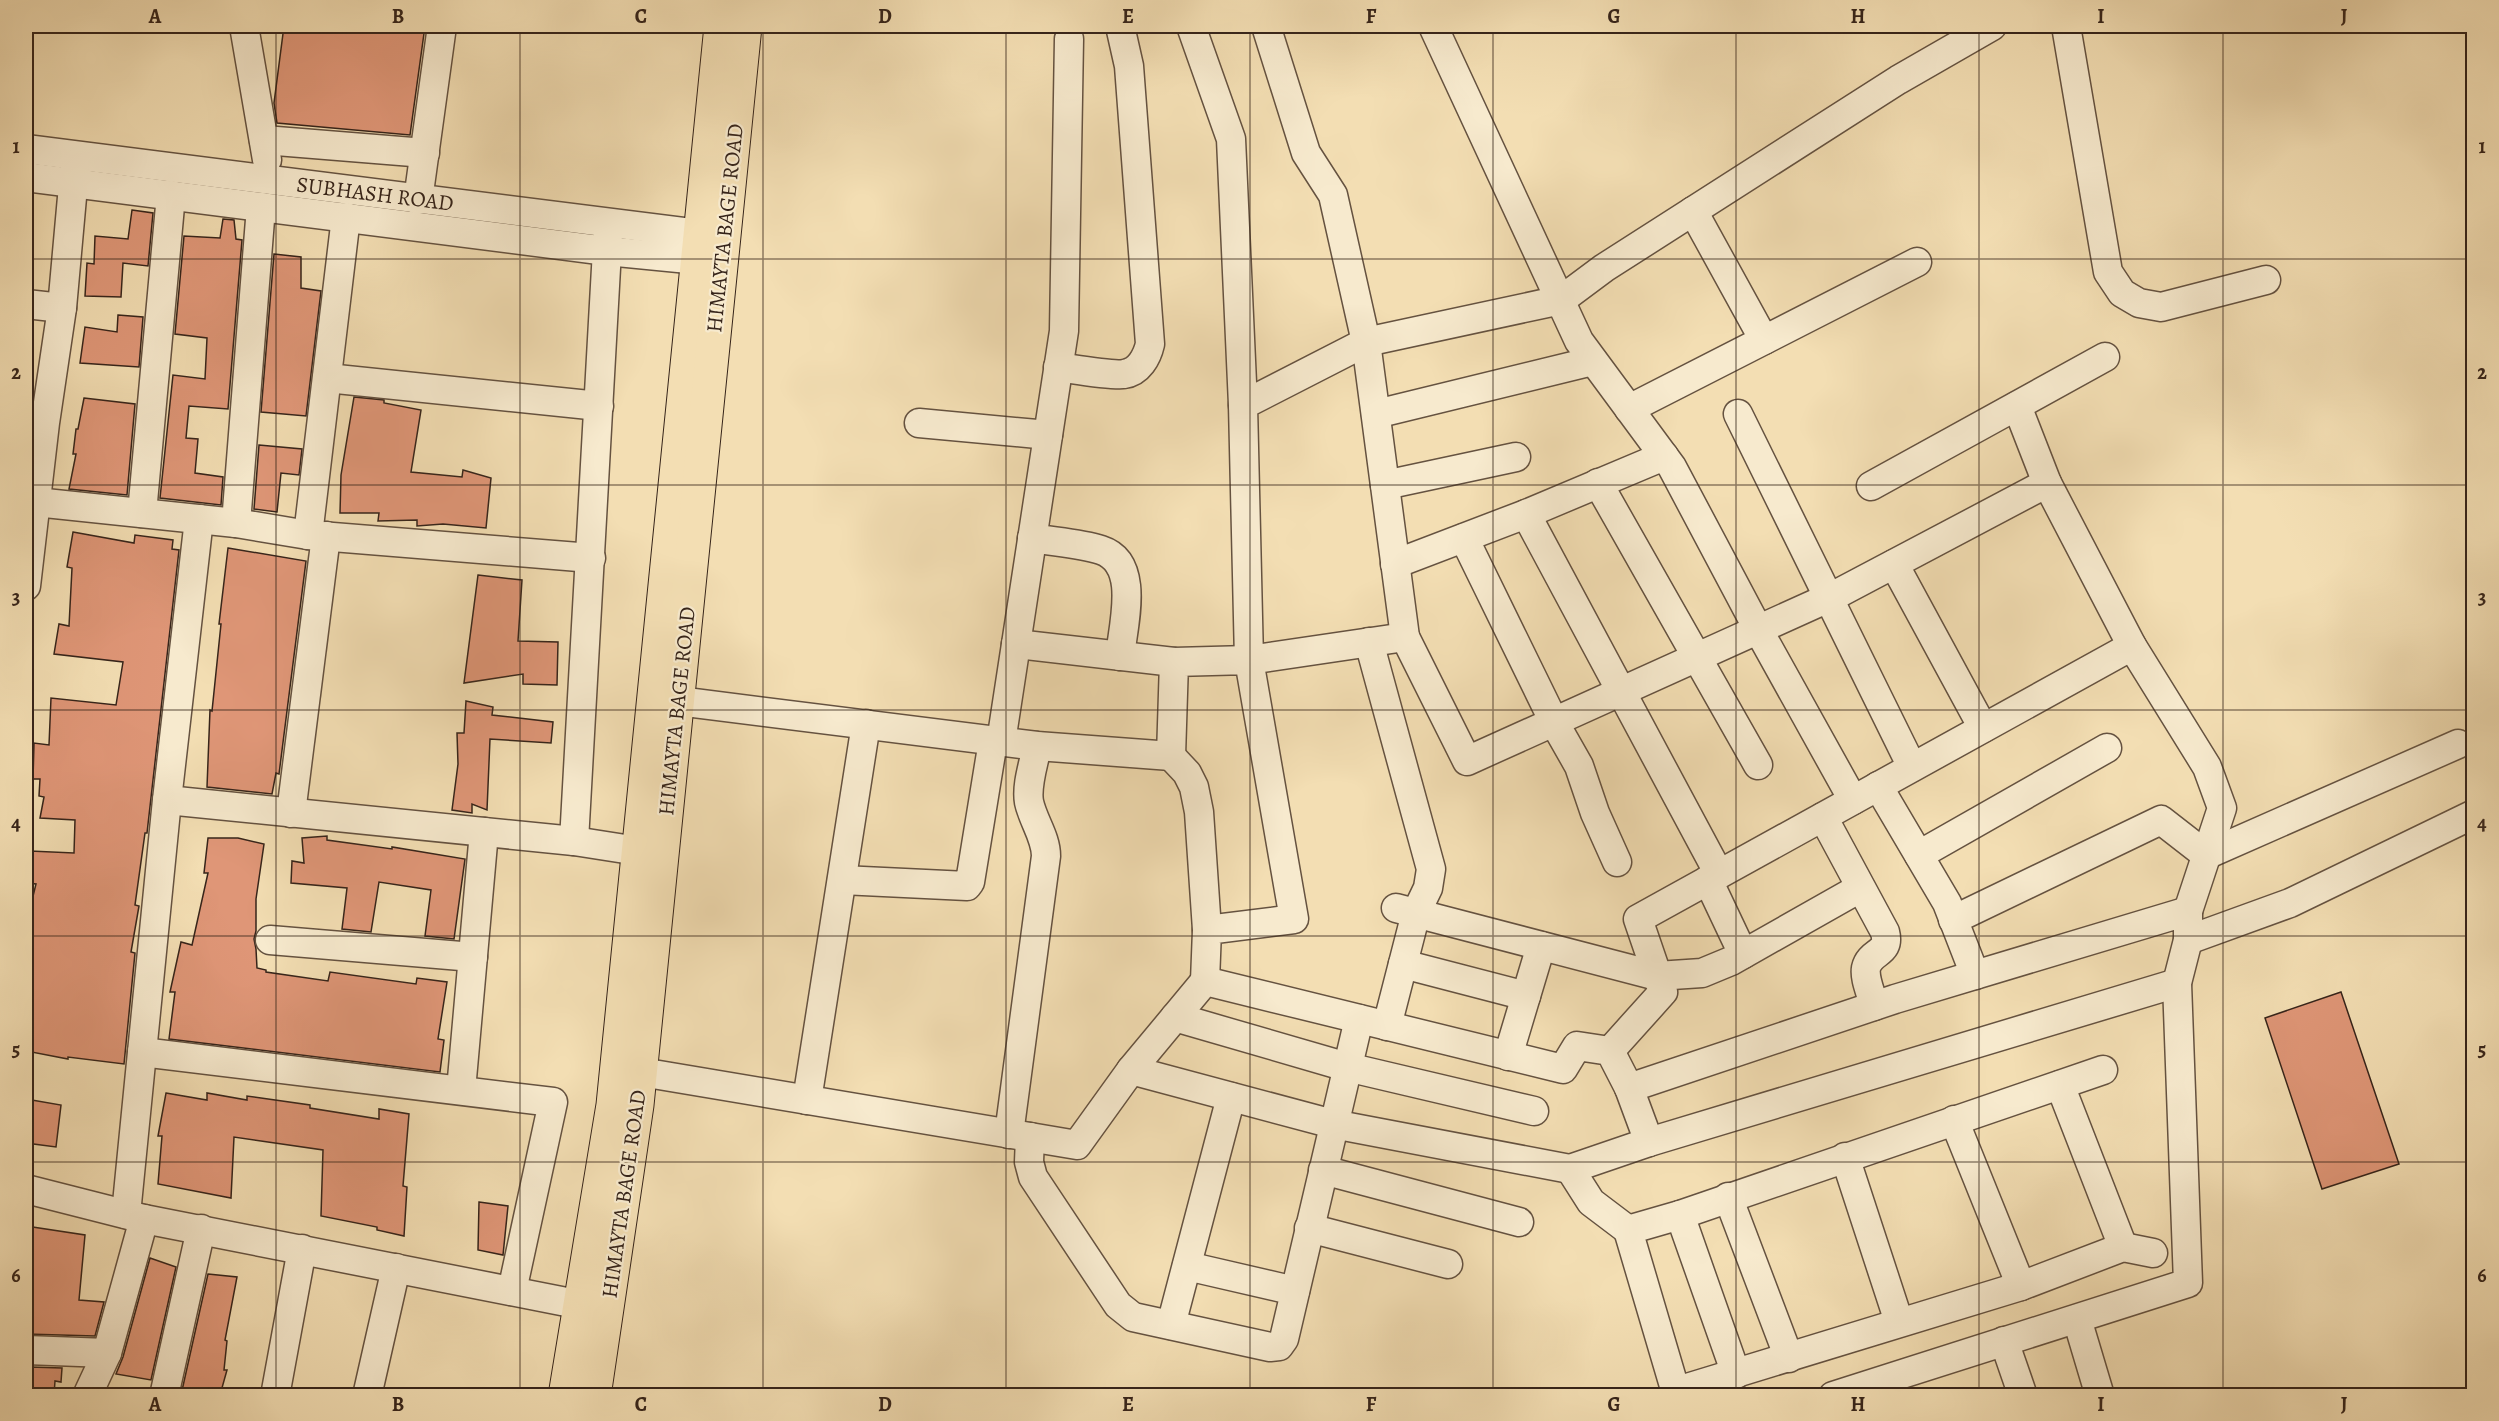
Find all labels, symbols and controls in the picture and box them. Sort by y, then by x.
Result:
text: A [148,3,162,30]
text: B [392,3,404,30]
text: C [635,3,647,30]
text: D [878,3,892,30]
text: E [1122,3,1134,30]
text: F [1366,3,1377,30]
text: G [1607,3,1621,30]
text: H [1851,3,1866,30]
text: I [2097,3,2105,30]
text: J [2341,3,2348,30]
street label: HIMAYTA BAGE ROAD [699,122,751,334]
text: 1 [12,133,20,160]
text: 1 [2478,133,2486,160]
street label: SUBHASH ROAD [295,169,455,219]
text: 2 [11,359,21,386]
text: 2 [2477,359,2487,386]
text: 3 [12,584,20,611]
text: 3 [2478,584,2486,611]
street label: HIMAYTA BAGE ROAD [651,605,703,817]
text: 4 [11,810,21,837]
text: 4 [2477,810,2487,837]
text: 5 [12,1036,20,1063]
text: 5 [2478,1036,2486,1063]
street label: HIMAYTA BAGE ROAD [595,1088,653,1300]
text: 6 [11,1262,21,1289]
text: 6 [2477,1262,2487,1289]
text: A [148,1391,162,1418]
text: B [392,1391,404,1418]
text: C [635,1391,647,1418]
text: D [878,1391,892,1418]
text: E [1122,1391,1134,1418]
text: F [1366,1391,1377,1418]
text: G [1607,1391,1621,1418]
text: H [1851,1391,1866,1418]
text: I [2097,1391,2105,1418]
text: J [2341,1391,2348,1418]

